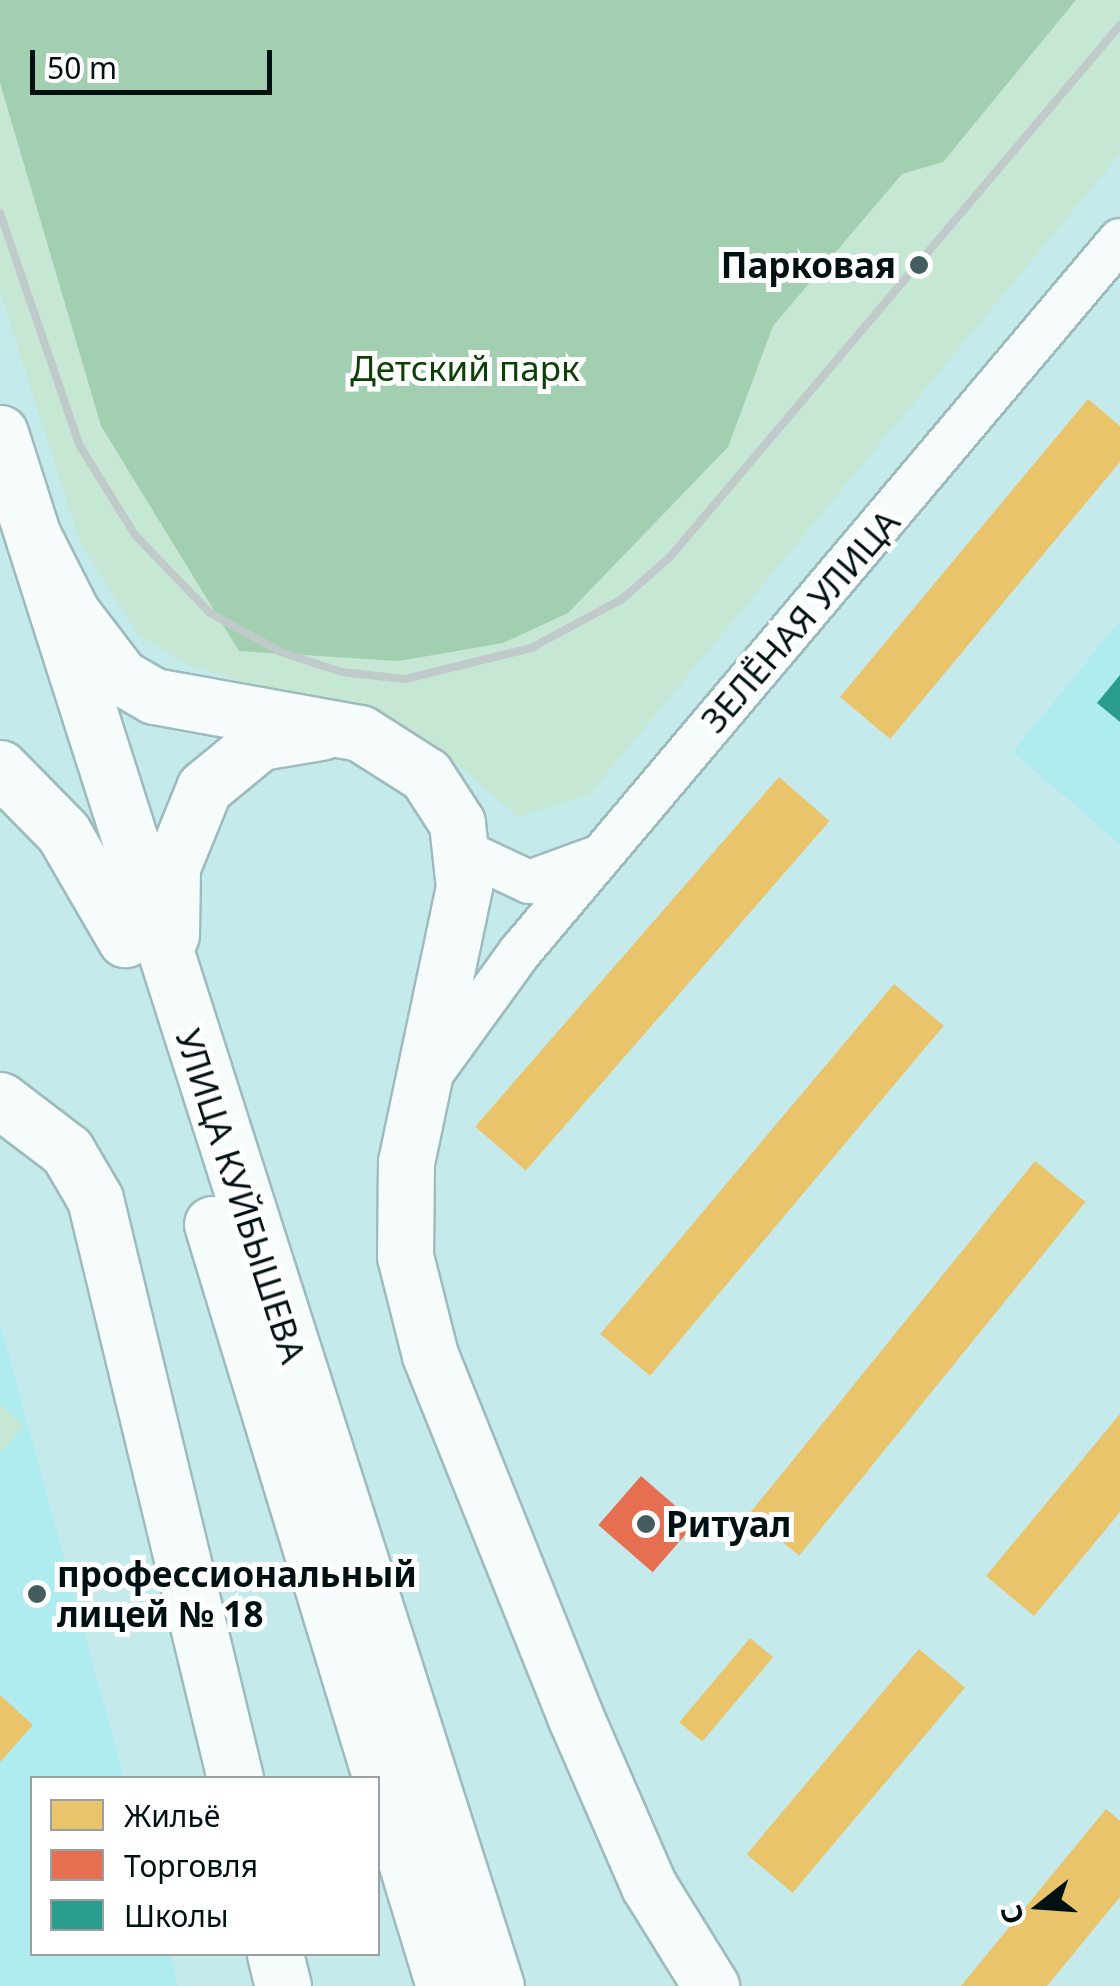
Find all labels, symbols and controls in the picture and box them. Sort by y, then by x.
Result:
scale bar [35,30,278,92]
text: 50 m [47,47,117,88]
place label: Парковая [721,244,896,286]
marker: Парковая [906,252,932,278]
park label: Детский парк [350,347,580,389]
street label: ЗЕЛЁНАЯ УЛИЦА [692,501,908,741]
street label: УЛИЦА КУЙБЫШЕВА [167,1024,315,1368]
place label: Ритуал [666,1503,791,1545]
marker: Ритуал [635,1513,657,1535]
place label: профессиональный лицей № 18 [57,1553,417,1635]
marker: профессиональный лицей № 18 [26,1583,48,1605]
legend [30,1776,380,1956]
text: Жильё [124,1795,220,1836]
text: Торговля [124,1845,258,1886]
north arrow [990,1856,1090,1956]
text: Школы [124,1895,229,1936]
text: С [991,1901,1032,1929]

